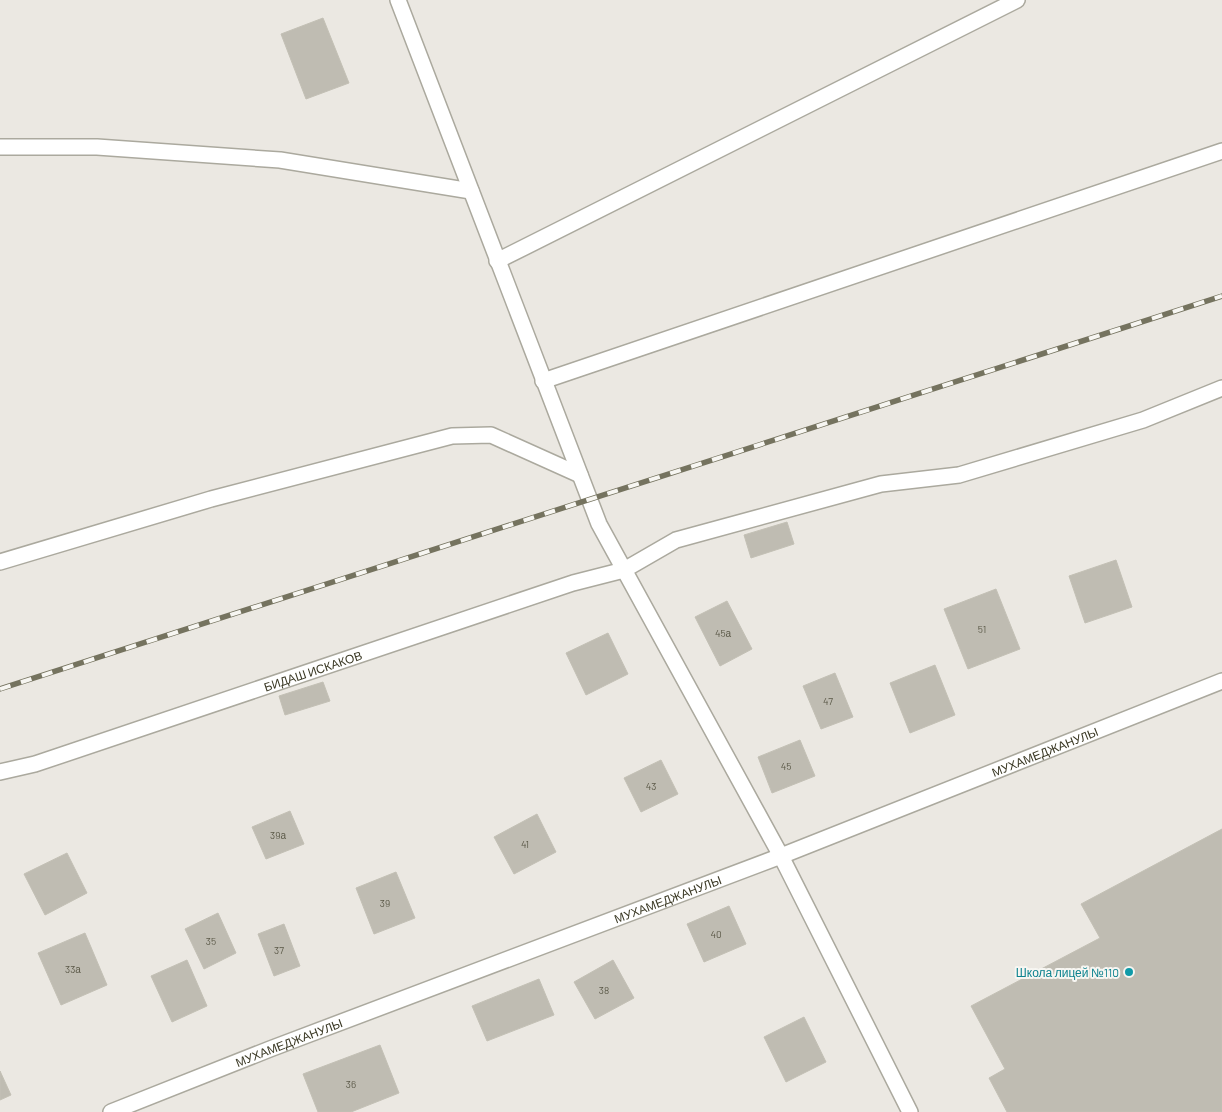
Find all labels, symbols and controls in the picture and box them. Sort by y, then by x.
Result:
house number: 51 [978,623,986,635]
house number: 45а [715,627,732,639]
street label: БИДАШ ИСКАКОВ [262,648,364,694]
house number: 47 [823,695,833,707]
street label: МУХАМЕДЖАНУЛЫ [989,724,1100,779]
house number: 45 [781,760,791,772]
house number: 43 [646,780,656,792]
house number: 39а [270,829,286,841]
house number: 41 [521,838,529,850]
street label: МУХАМЕДЖАНУЛЫ [612,872,723,925]
house number: 39 [380,897,390,909]
house number: 40 [710,928,722,940]
house number: 35 [206,935,216,947]
house number: 37 [274,944,284,956]
house number: 33а [65,963,81,975]
place label: Школа лицей №110 [1016,965,1119,980]
marker: Школа лицей №110 [1123,966,1135,978]
house number: 38 [599,984,609,996]
street label: МУХАМЕДЖАНУЛЫ [233,1015,344,1069]
house number: 36 [346,1078,356,1090]

